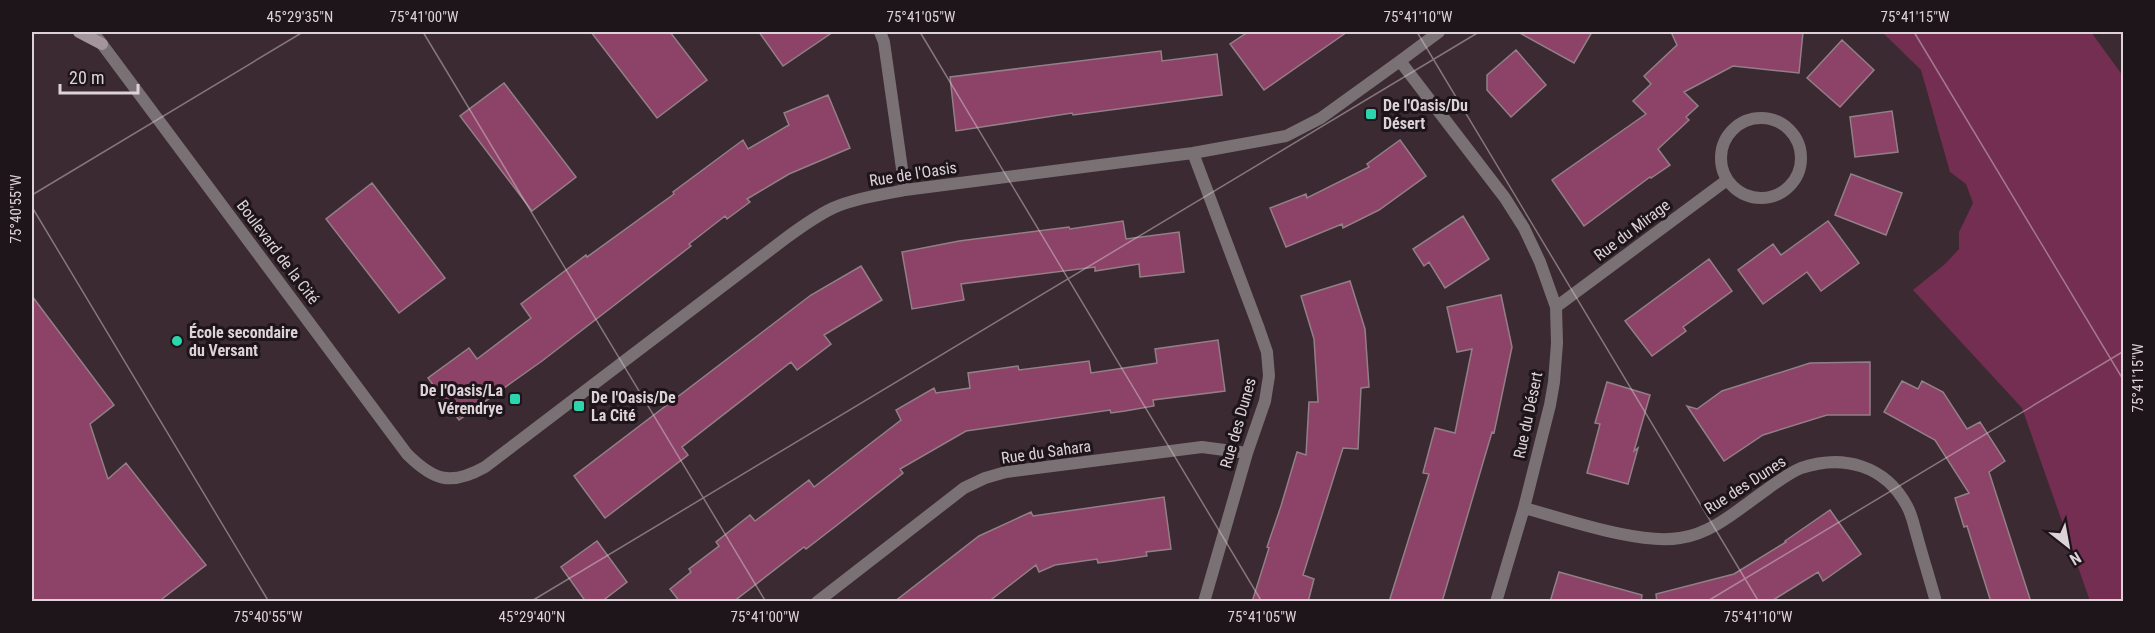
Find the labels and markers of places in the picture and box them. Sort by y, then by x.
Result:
place label: De l'Oasis/Du Désert [1383,96,1468,133]
marker: De l'Oasis/Du Désert [1364,107,1378,121]
place label: École secondaire du Versant [189,323,298,360]
marker: École secondaire du Versant [170,334,184,348]
place label: De l'Oasis/La Vérendrye [420,381,503,418]
place label: De l'Oasis/De La Cité [591,388,676,425]
marker: De l'Oasis/La Vérendrye [508,392,522,406]
marker: De l'Oasis/De La Cité [572,399,586,413]

